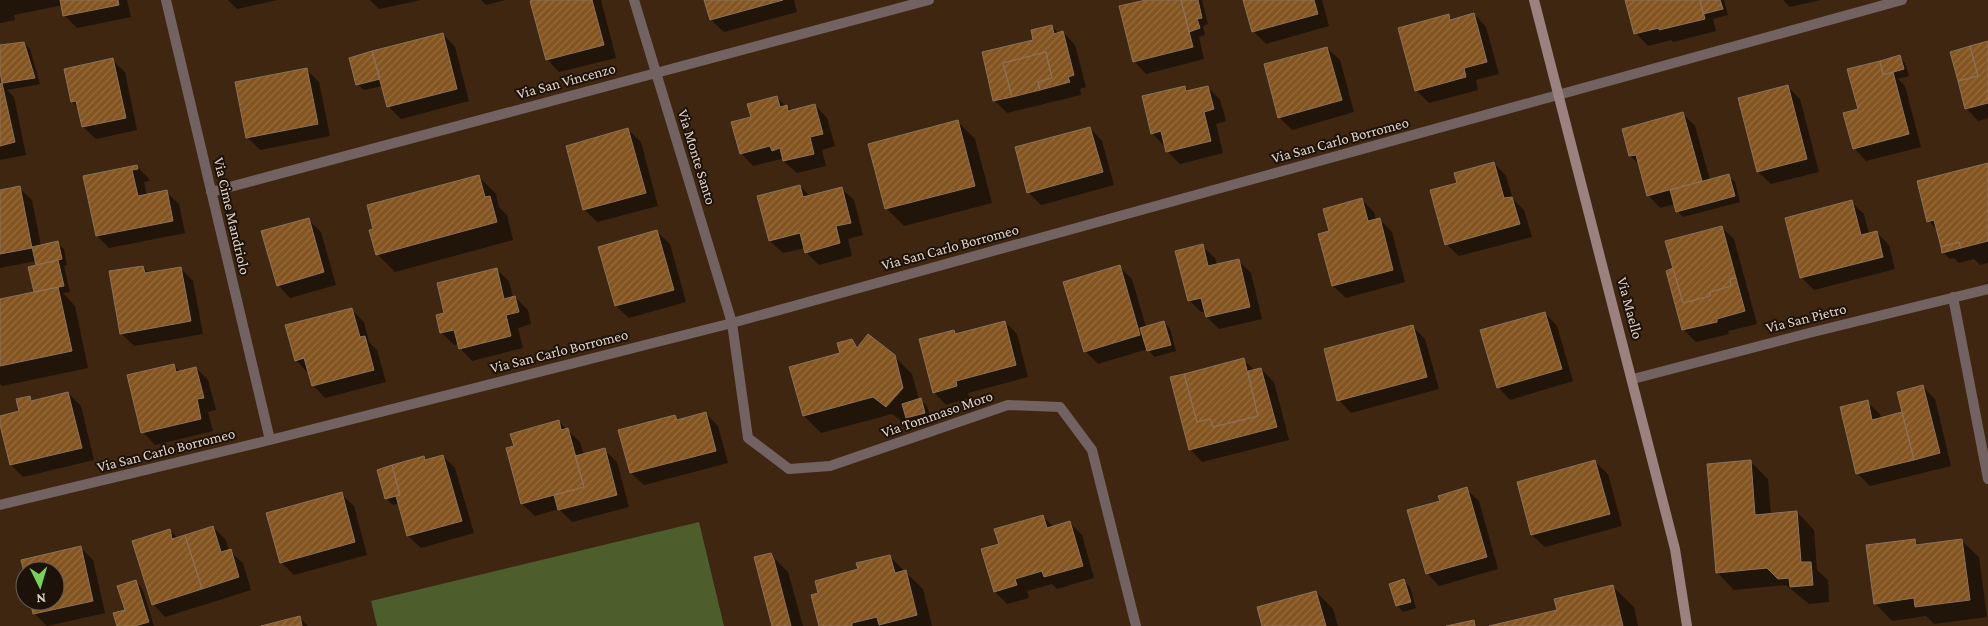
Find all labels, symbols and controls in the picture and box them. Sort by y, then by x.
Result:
street label: Via San Vincenzo [515,60,617,102]
street label: Via Monte Santo [675,108,719,206]
street label: Via San Carlo Borromeo [1270,114,1410,166]
street label: Via Cime Mandriolo [211,156,253,276]
street label: Via San Carlo Borromeo [880,221,1020,273]
street label: Via Maello [1614,275,1646,341]
street label: Via San Pietro [1764,300,1848,336]
street label: Via San Carlo Borromeo [488,326,630,376]
street label: Via Tommaso Moro [879,387,995,441]
street label: Via San Carlo Borromeo [95,425,237,475]
north arrow [15,561,65,611]
text: N [35,591,47,607]

